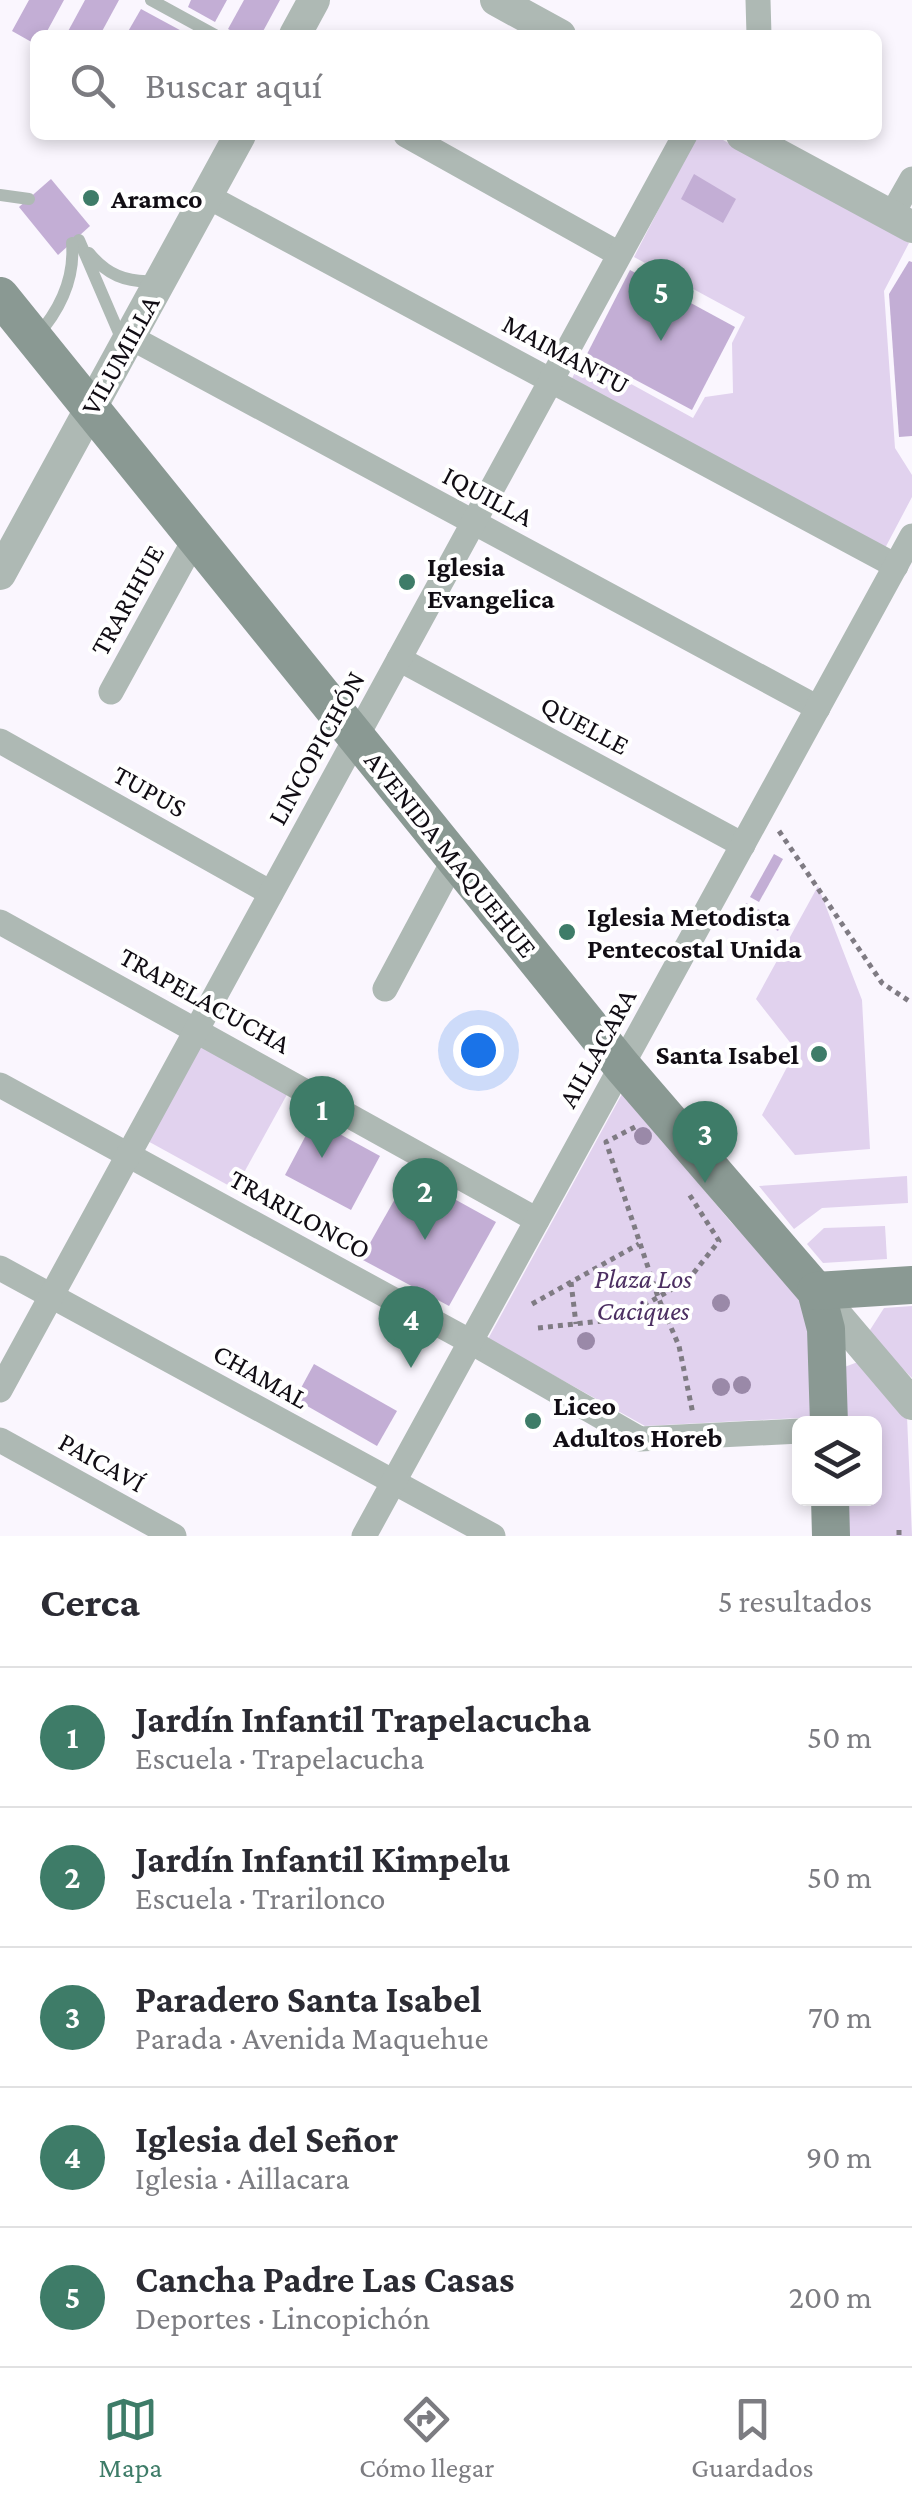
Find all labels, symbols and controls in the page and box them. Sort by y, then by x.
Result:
search box [30,30,882,140]
icon: search [65,58,120,113]
text: Buscar aquí [145,64,322,106]
place label: Aramco [110,183,203,214]
marker: Aramco [80,187,102,209]
pin: 5 [628,258,694,341]
street label: VILUMILLA [74,290,166,420]
street label: MAIMANTU [498,308,634,400]
street label: IQUILLA [438,459,538,533]
street label: TRARIHUE [84,539,170,661]
place label: Iglesia Evangelica [427,551,555,614]
marker: Iglesia Evangelica [396,571,418,593]
street label: LINCOPICHÓN [261,666,371,830]
street label: QUELLE [536,689,634,761]
street label: AVENIDA MAQUEHUE [358,745,544,963]
street label: TUPUS [108,758,192,824]
place label: Iglesia Metodista Pentecostal Unida [587,901,802,964]
marker: Iglesia Metodista Pentecostal Unida [556,921,578,943]
street label: TRAPELACUCHA [114,940,296,1060]
street label: AILLACARA [552,983,642,1113]
your location [453,1025,504,1076]
place label: Santa Isabel [655,1039,799,1070]
marker: Santa Isabel [808,1043,830,1065]
pin: 1 [290,1076,354,1158]
pin: 3 [672,1100,738,1183]
pin: 2 [392,1158,458,1240]
street label: TRARILONCO [224,1163,376,1265]
park label: Plaza Los Caciques [594,1263,692,1326]
pin: 4 [378,1286,444,1368]
street label: CHAMAL [208,1337,314,1415]
place label: Liceo Adultos Horeb [552,1390,723,1453]
marker: Liceo Adultos Horeb [522,1410,544,1432]
map controls [792,1416,882,1506]
button: layers [792,1416,882,1506]
street label: PAICAVÍ [54,1426,150,1498]
text: Cerca [40,1578,140,1625]
text: 5 resultados [718,1583,872,1619]
text: Jardín Infantil Trapelacucha [135,1698,591,1740]
text: 1 [67,1719,78,1755]
text: 50 m [807,1719,872,1755]
text: Escuela · Trapelacucha [135,1740,425,1776]
text: Jardín Infantil Kimpelu [135,1838,510,1880]
text: 2 [64,1859,81,1895]
text: 50 m [807,1859,872,1895]
text: Escuela · Trarilonco [135,1880,385,1916]
text: Paradero Santa Isabel [135,1978,482,2020]
text: 3 [65,1999,80,2035]
text: 70 m [808,1999,872,2035]
text: Parada · Avenida Maquehue [135,2020,489,2056]
text: Iglesia del Señor [135,2118,398,2160]
text: 4 [64,2139,81,2175]
text: 90 m [806,2139,872,2175]
text: Iglesia · Aillacara [135,2160,350,2196]
text: Cancha Padre Las Casas [135,2258,514,2300]
text: 5 [65,2279,80,2315]
text: 200 m [789,2279,872,2315]
text: Deportes · Lincopichón [135,2300,430,2336]
tab: Mapa [98,2392,162,2483]
tab: Cómo llegar [359,2392,494,2483]
tab: Guardados [691,2392,814,2483]

